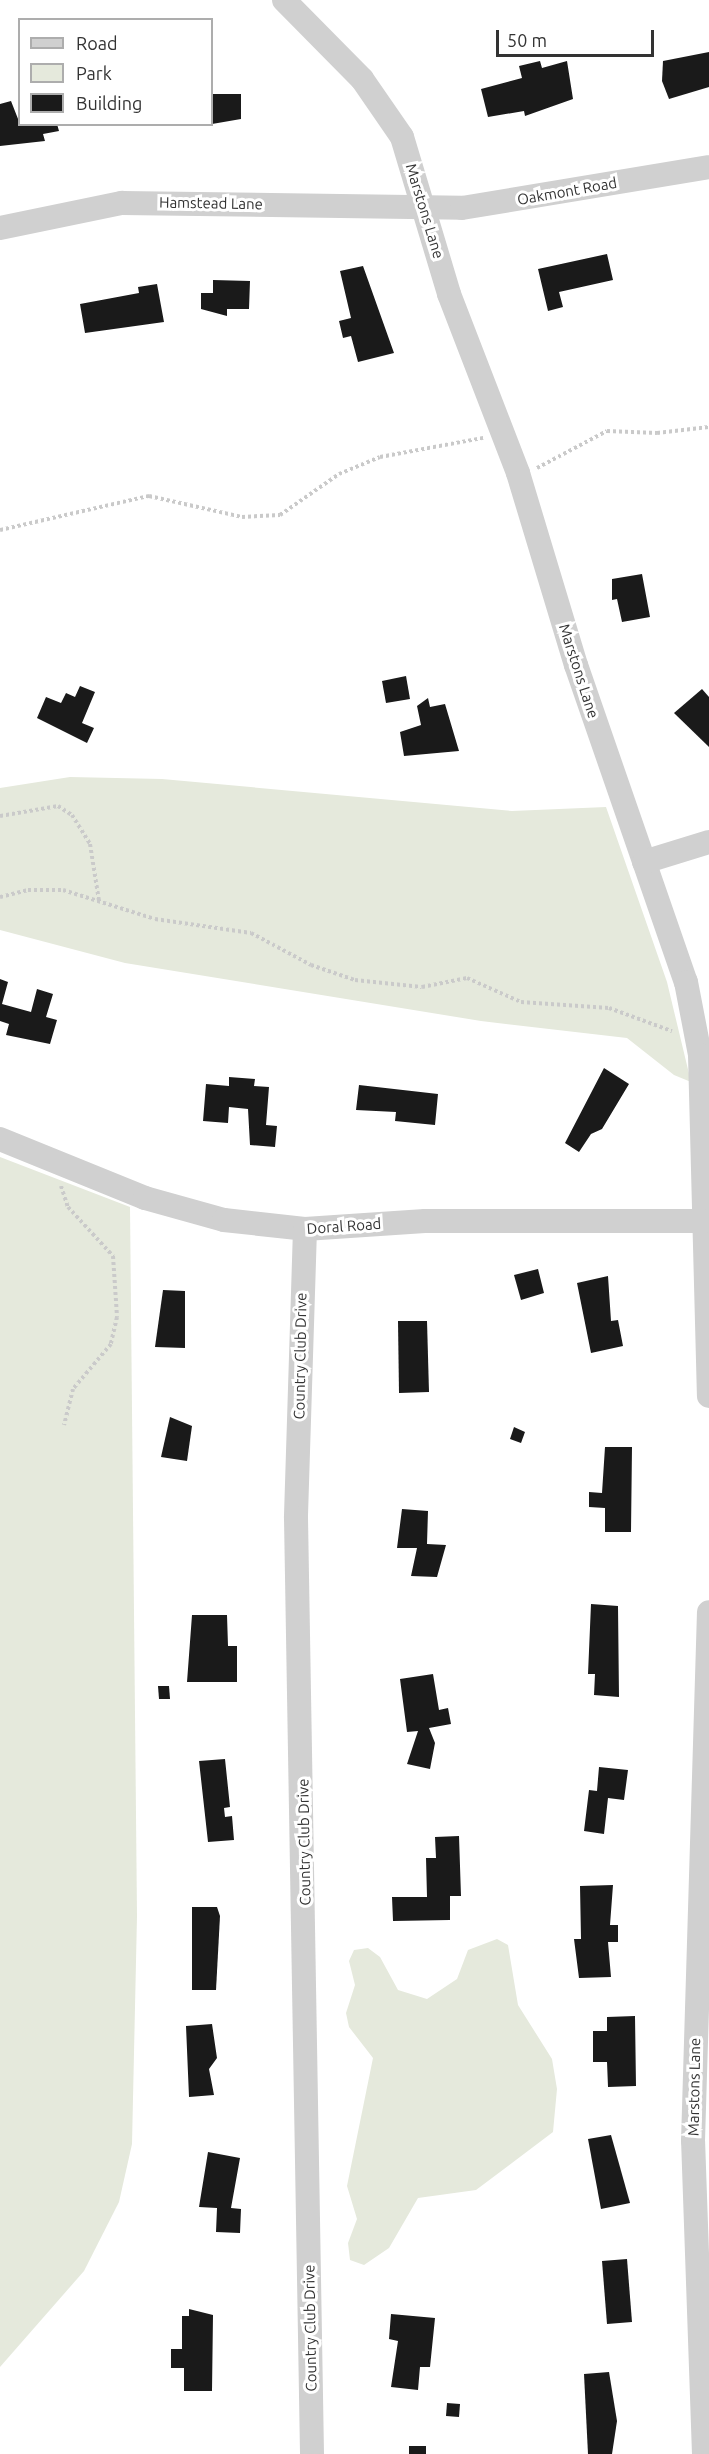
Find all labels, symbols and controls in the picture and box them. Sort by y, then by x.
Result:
legend [18,18,213,126]
scale bar [499,18,656,56]
text: 50 m [507,30,547,50]
text: Road [76,33,118,53]
text: Park [76,63,112,83]
text: Building [76,93,142,113]
street label: Marstons Lane [402,161,448,261]
street label: Oakmont Road [516,173,618,209]
street label: Hamstead Lane [159,193,263,213]
street label: Marstons Lane [555,621,603,721]
street label: Doral Road [306,1214,382,1238]
street label: Country Club Drive [290,1292,310,1420]
street label: Country Club Drive [294,1778,314,1906]
street label: Marstons Lane [684,2038,704,2136]
street label: Country Club Drive [300,2264,320,2392]

